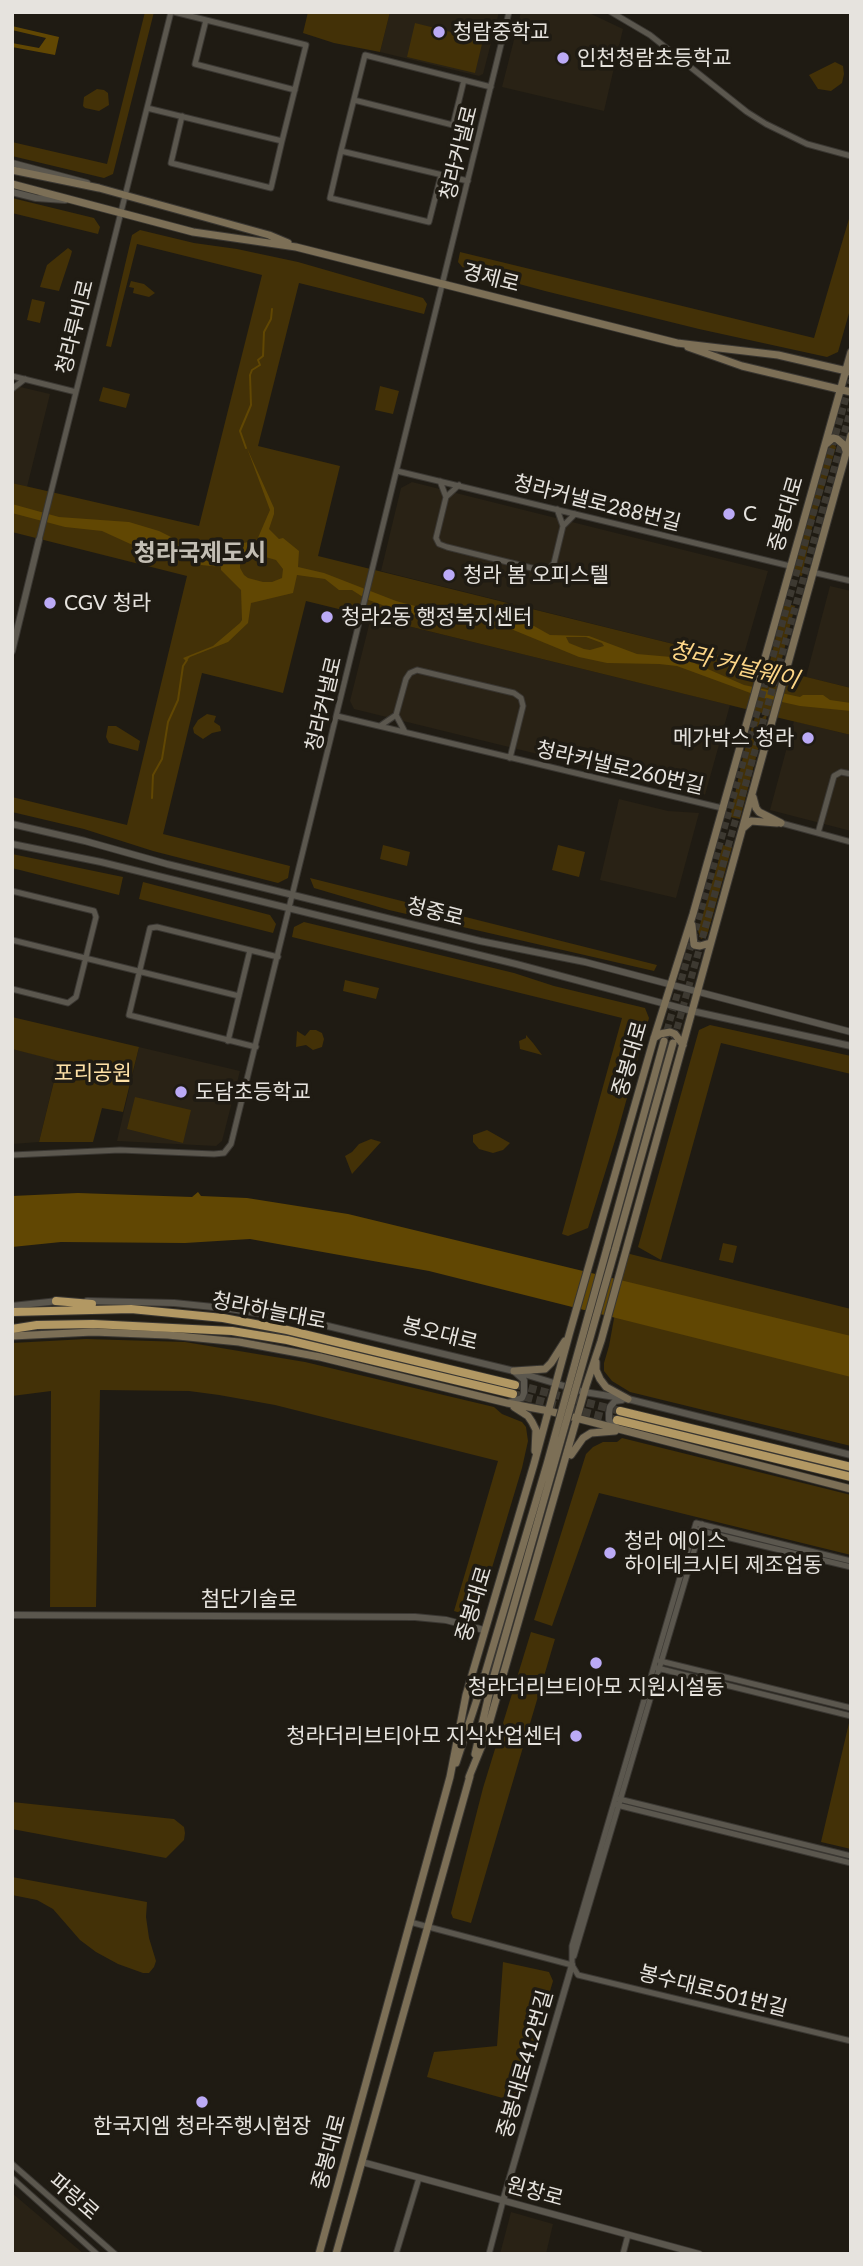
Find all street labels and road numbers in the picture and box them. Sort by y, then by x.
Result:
street label: 청라커낼로 [435,103,483,203]
street label: 경제로 [460,259,522,297]
street label: 청라루비로 [51,277,99,377]
street label: 청라커낼로288번길 [511,470,683,536]
street label: 중봉대로 [763,473,809,555]
street label: 청라커낼로 [301,654,347,754]
street label: 청라커낼로260번길 [533,736,707,800]
street label: 청중로 [404,893,466,931]
street label: 중봉대로 [607,1018,653,1100]
street label: 청라하늘대로 [210,1288,328,1334]
street label: 봉오대로 [399,1312,481,1356]
street label: 중봉대로 [451,1563,497,1645]
street label: 첨단기술로 [201,1586,297,1612]
street label: 봉수대로501번길 [636,1960,790,2022]
street label: 중봉대로412번길 [492,1987,558,2141]
street label: 중봉대로 [307,2111,351,2193]
street label: 파랑로 [44,2168,104,2226]
street label: 원창로 [504,2172,566,2212]

